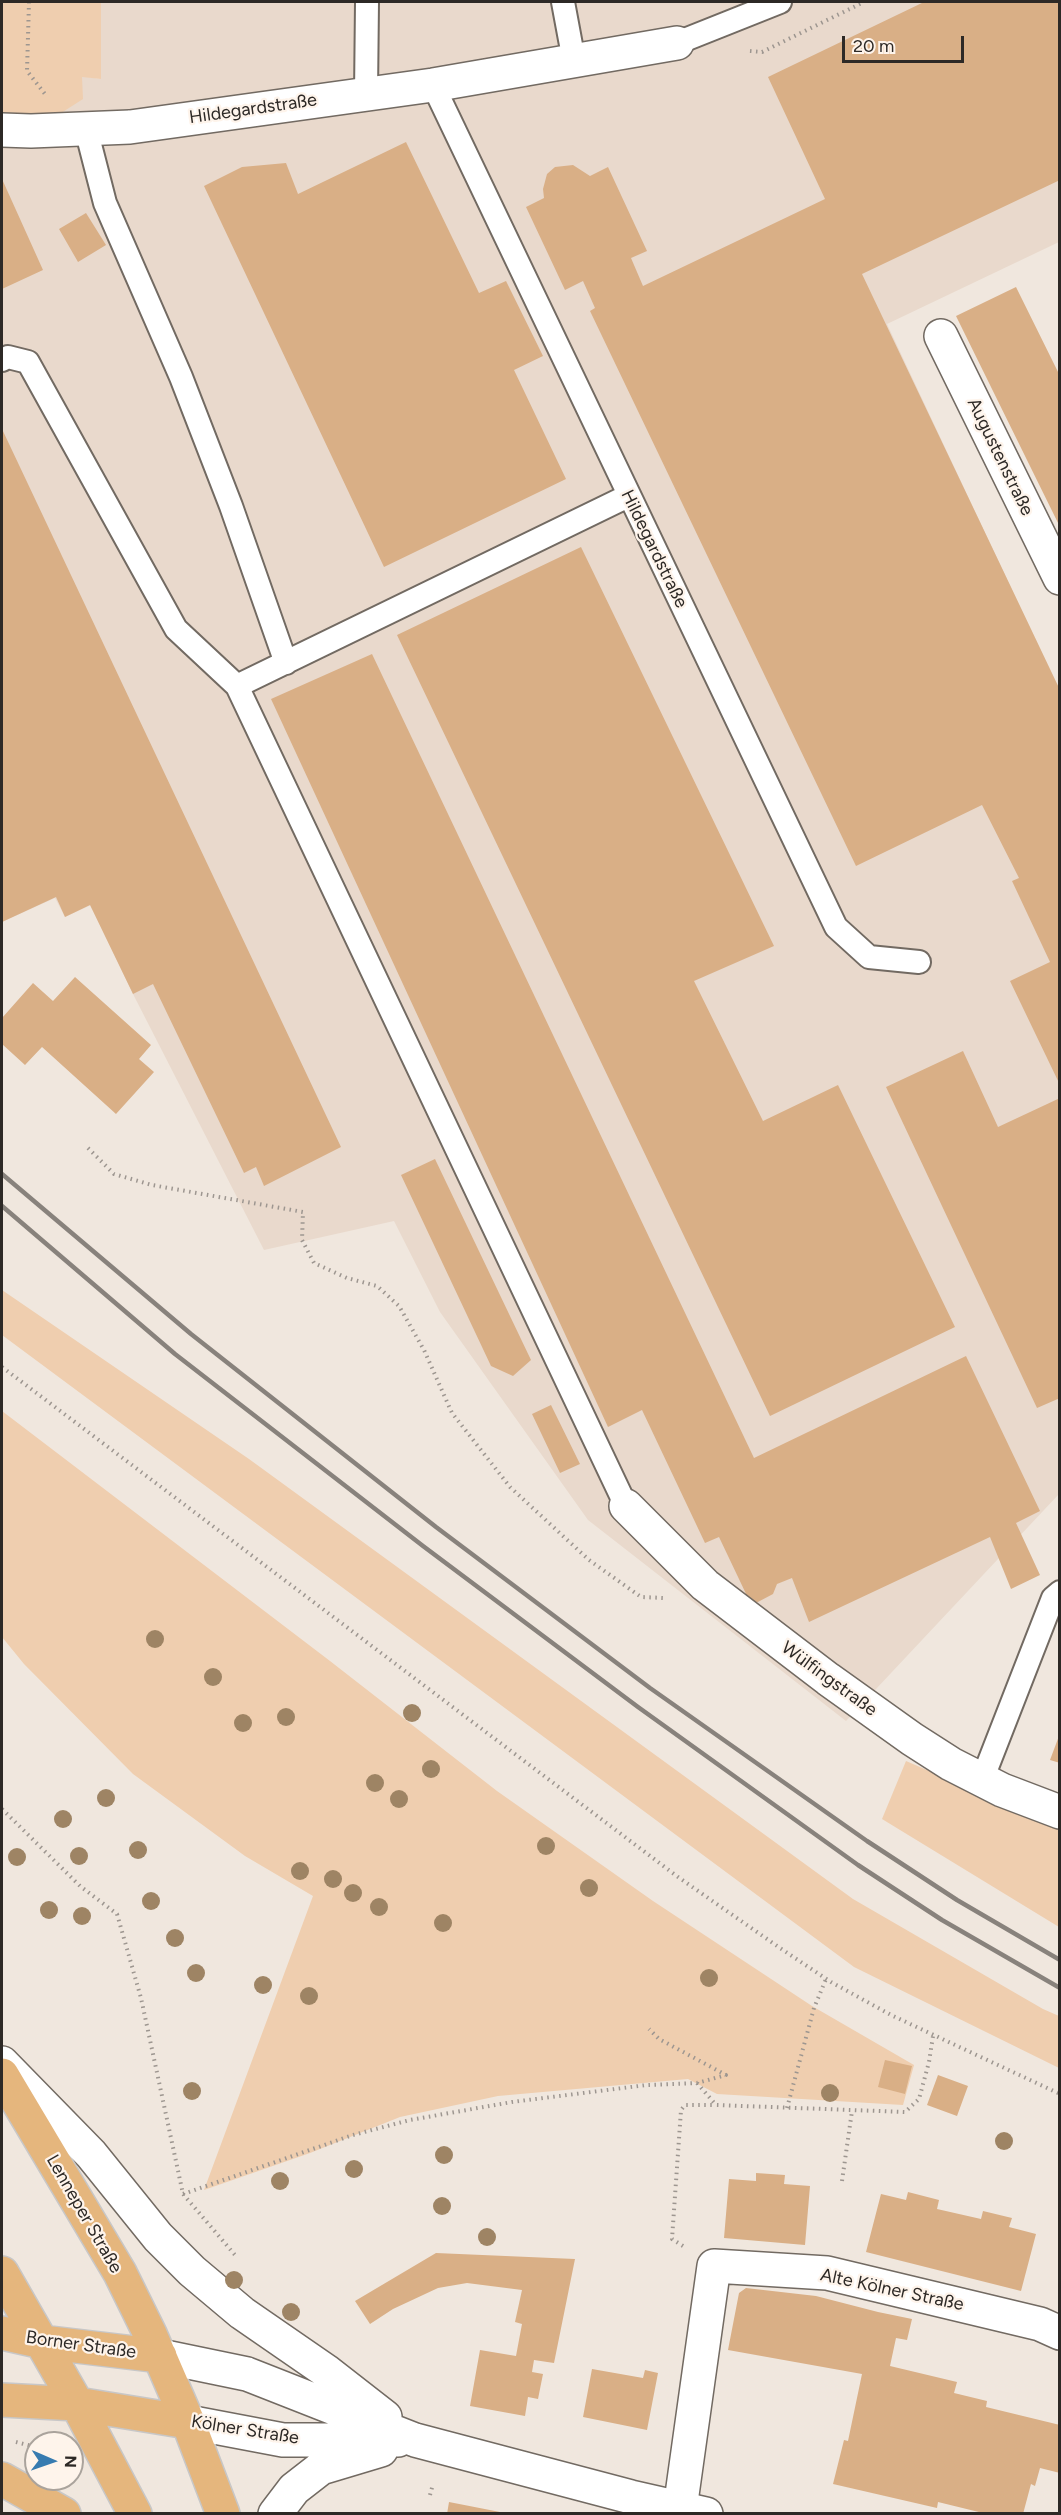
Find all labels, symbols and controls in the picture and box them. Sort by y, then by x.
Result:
scale bar [845,24,966,62]
text: 20 m [853,35,894,57]
street label: Hildegardstraße [188,89,318,129]
street label: Augustenstraße [962,395,1038,519]
street label: Hildegardstraße [616,486,692,612]
street label: Wülfingstraße [777,1637,881,1721]
street label: Lenneper Straße [41,2151,127,2277]
street label: Alte Kölner Straße [818,2264,966,2316]
street label: Borner Straße [25,2327,137,2363]
street label: Kölner Straße [190,2411,300,2449]
north arrow [24,2431,84,2491]
text: N [61,2455,80,2468]

